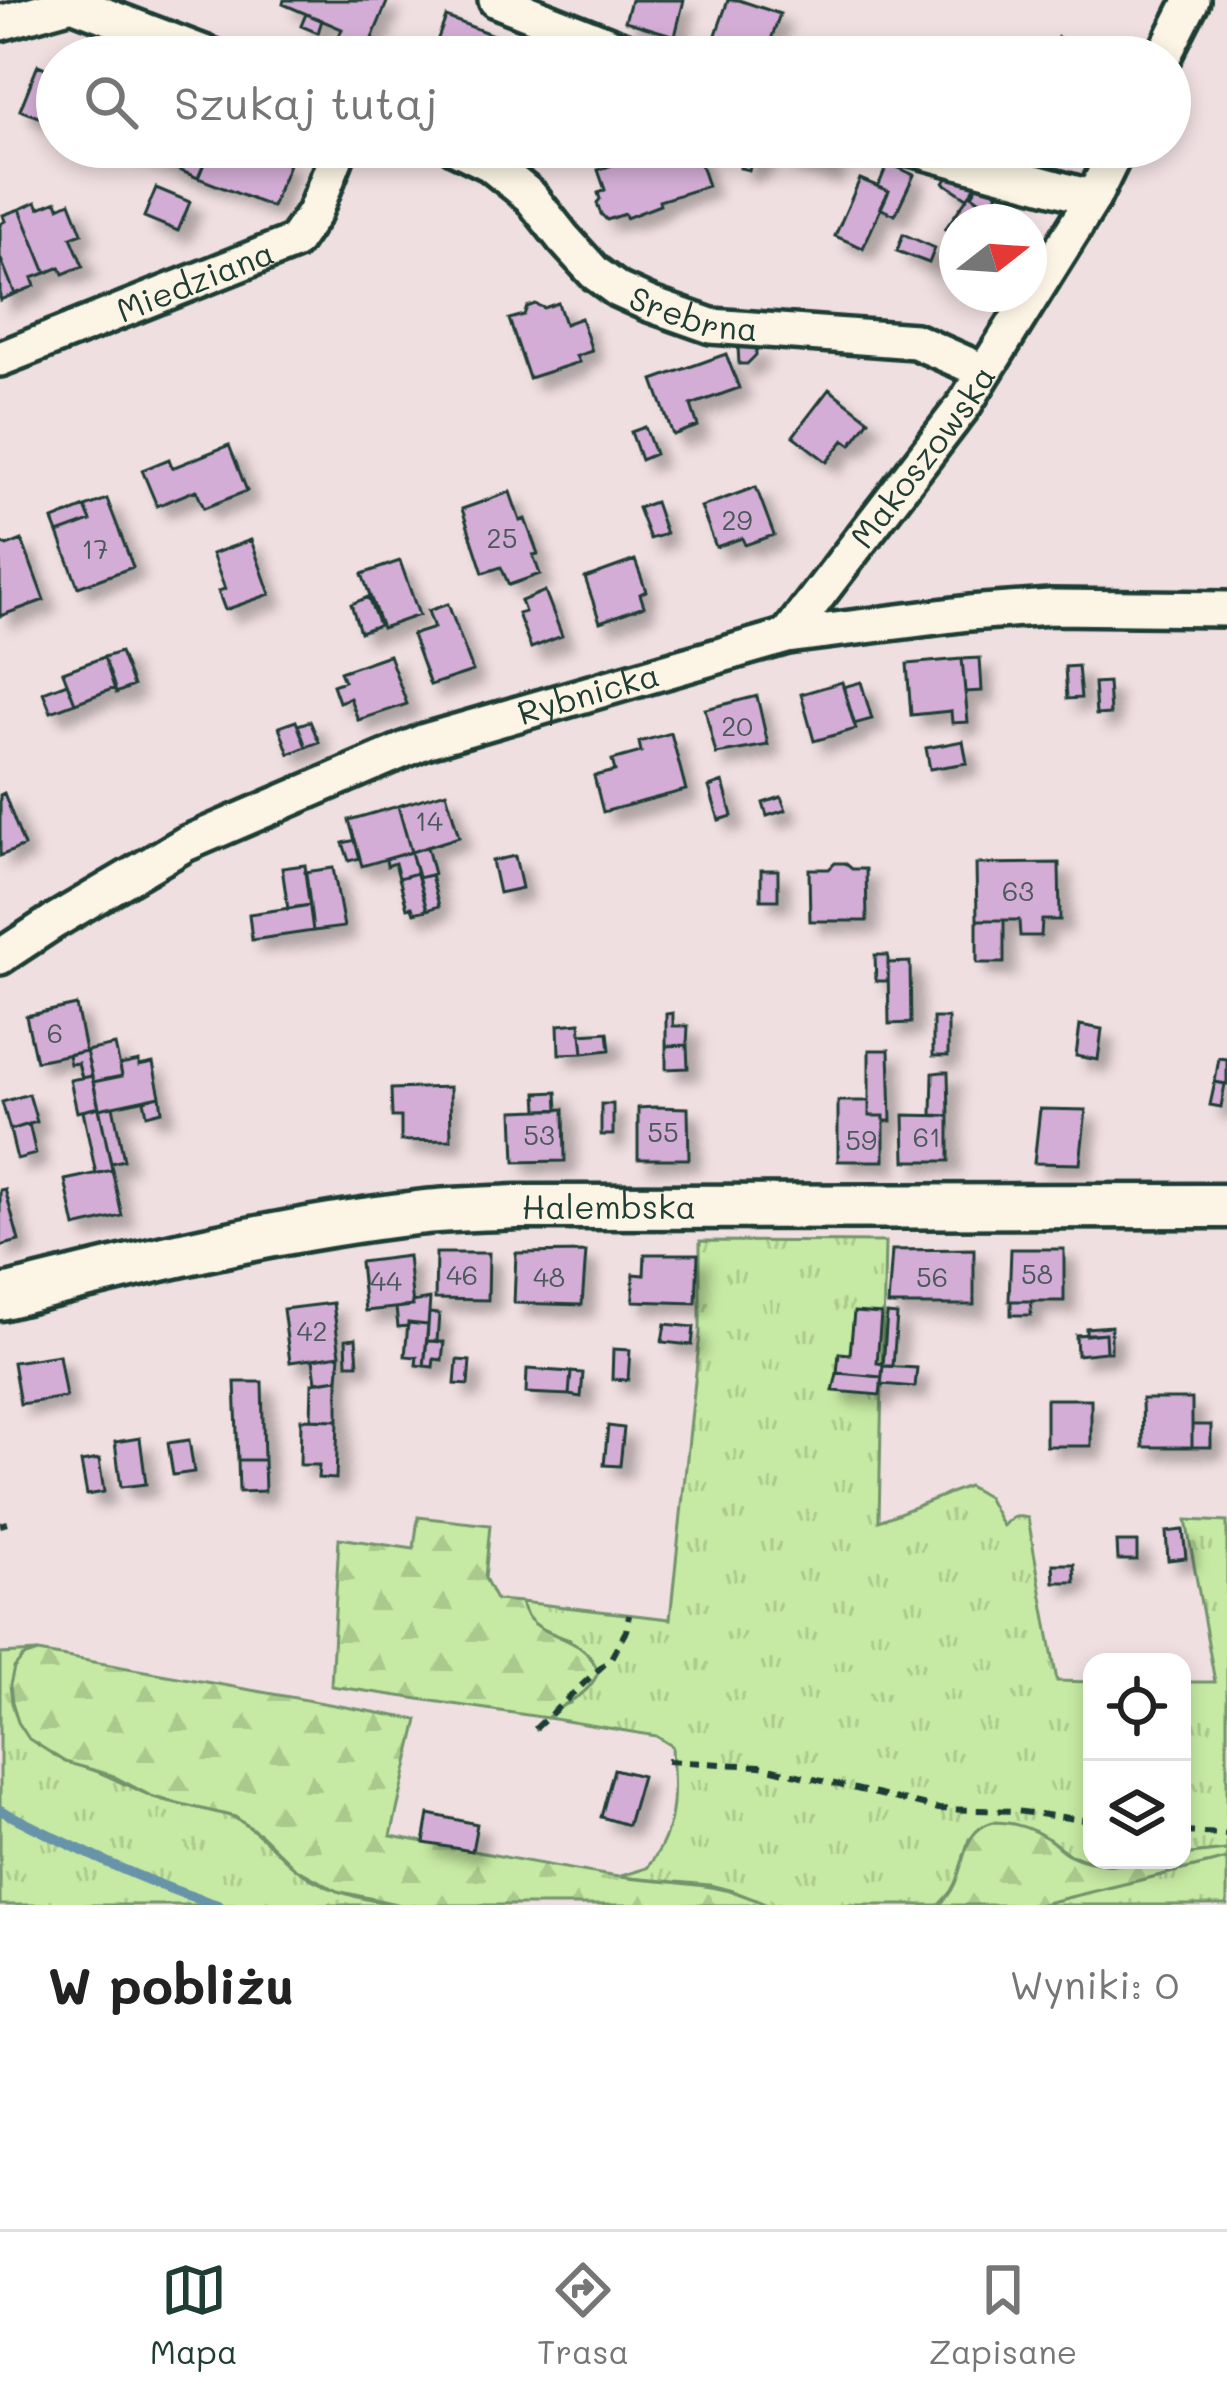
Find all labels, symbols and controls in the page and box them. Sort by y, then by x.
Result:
search box [36,36,1191,168]
icon: search [78,69,144,135]
text: Szukaj tutaj [174,73,438,131]
north arrow [939,204,1047,312]
street label: Miedziana [110,229,279,331]
street label: Srebrna [623,275,759,349]
street label: Makoszowska [839,356,1004,556]
house number: 29 [722,502,753,537]
house number: 25 [487,520,517,555]
house number: 17 [81,531,109,566]
street label: Rybnicka [512,651,664,733]
house number: 20 [721,708,753,743]
house number: 14 [415,803,443,838]
house number: 63 [1002,873,1034,908]
house number: 6 [47,1015,63,1050]
house number: 55 [647,1114,679,1149]
house number: 53 [523,1117,555,1152]
house number: 61 [913,1119,941,1154]
house number: 59 [845,1122,877,1157]
street label: Halembska [522,1184,696,1227]
house number: 58 [1021,1256,1053,1291]
house number: 46 [446,1257,478,1292]
house number: 48 [533,1259,565,1294]
house number: 56 [916,1259,948,1294]
house number: 44 [370,1263,402,1298]
house number: 42 [297,1313,327,1348]
map controls [1083,1653,1191,1869]
button: locate [1083,1653,1191,1761]
button: layers [1083,1761,1191,1869]
text: W pobliżu [48,1950,294,2017]
text: Wyniki: 0 [1010,1958,1179,2009]
tab: Mapa [150,2257,238,2372]
tab: Trasa [537,2257,629,2372]
tab: Zapisane [929,2257,1077,2372]

